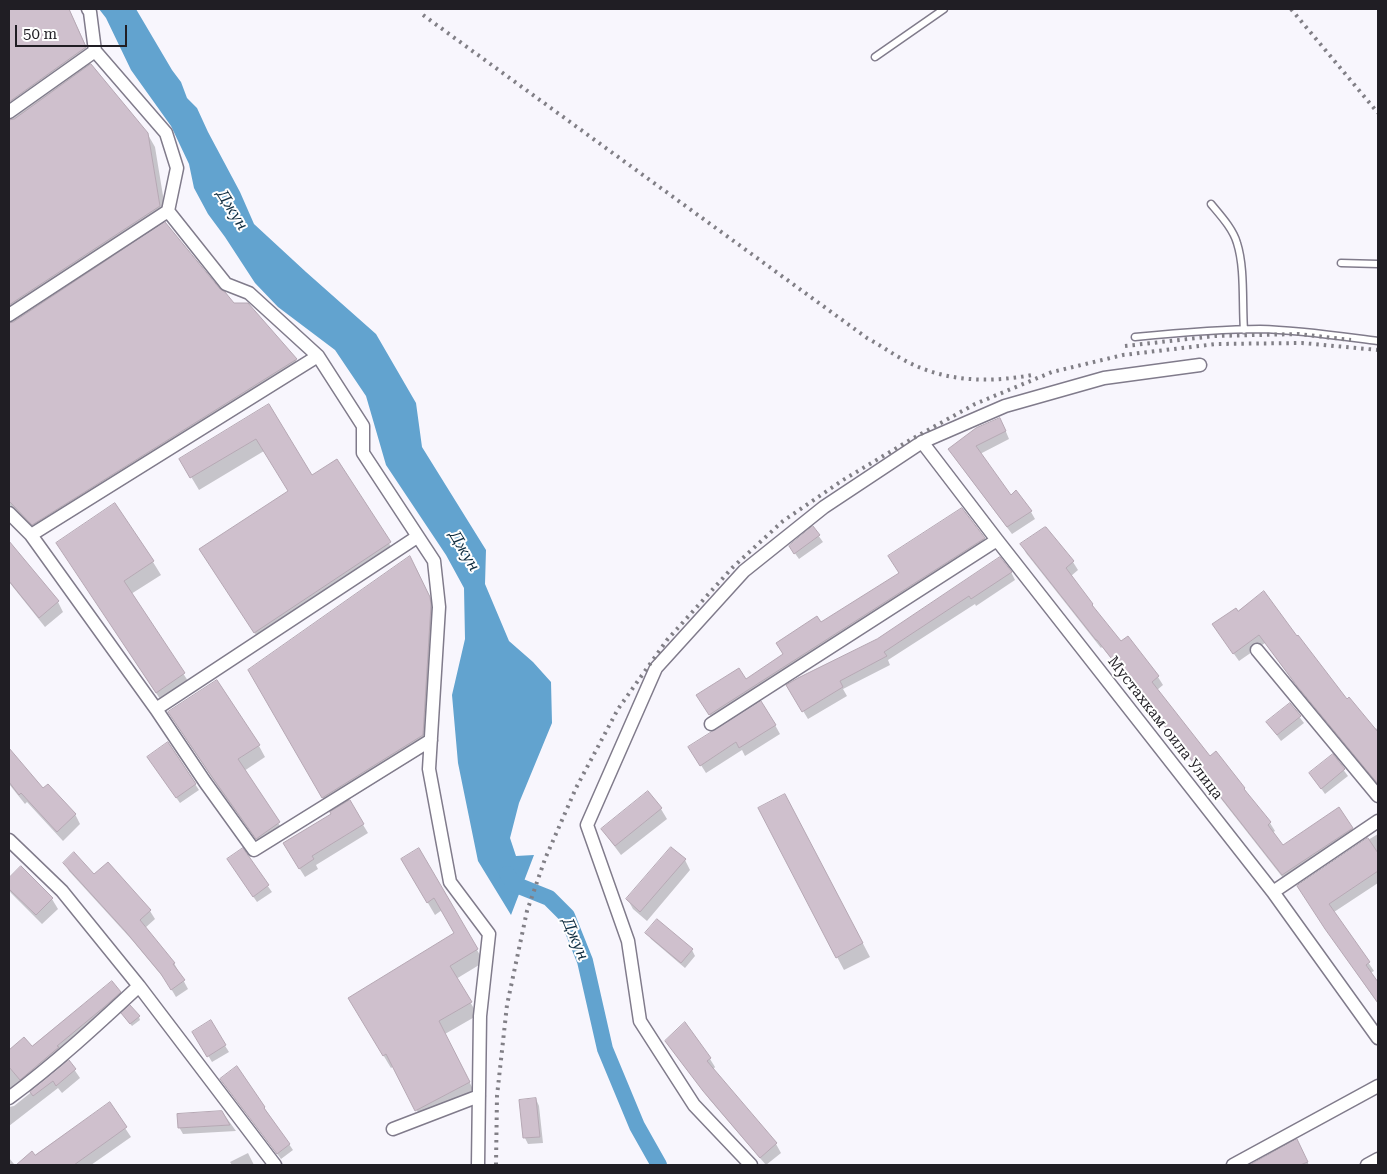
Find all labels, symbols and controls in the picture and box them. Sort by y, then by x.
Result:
scale bar [18,15,130,47]
text: 50 m [23,25,57,43]
water label: Джун [212,186,252,234]
water label: Джун [444,527,484,575]
street label: Мустахкам оила Улица [1103,653,1227,803]
water label: Джун [558,915,592,963]

